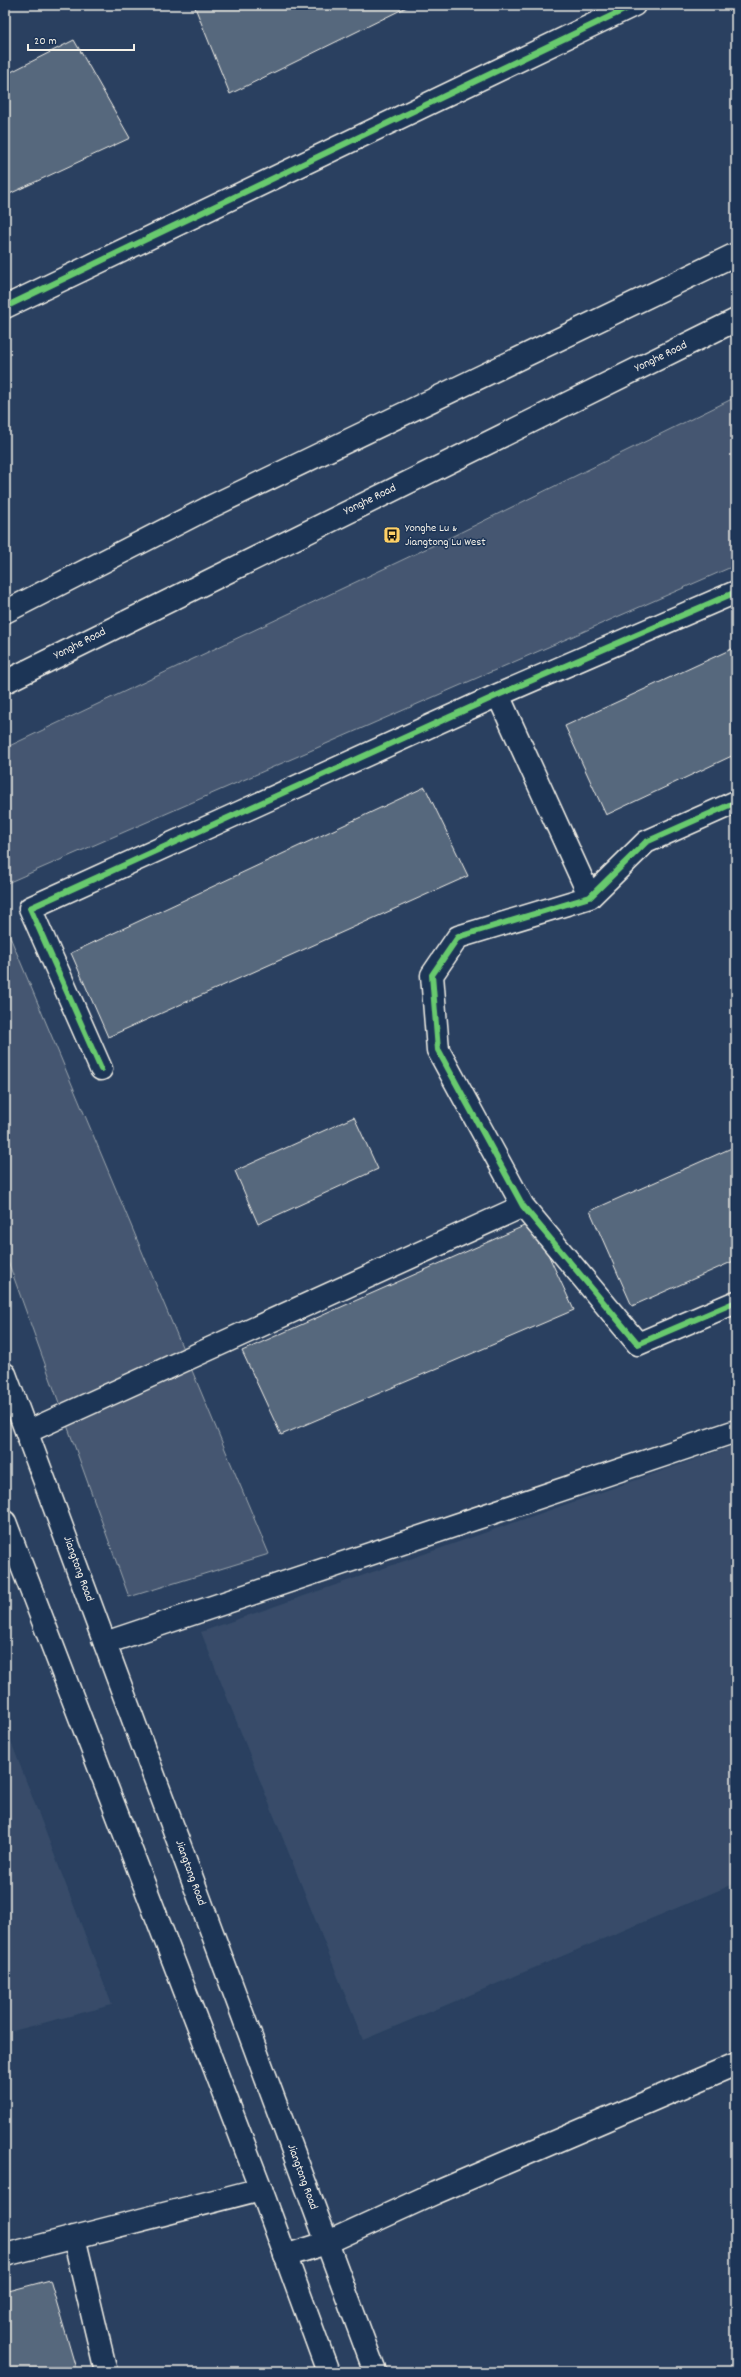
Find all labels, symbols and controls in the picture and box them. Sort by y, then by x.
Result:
scale bar [28,26,134,52]
text: 20 m [34,33,57,50]
street label: Yonghe Road [632,337,690,377]
street label: Yonghe Road [341,480,399,520]
place label: Yonghe Lu & Jiangtong Lu West [405,520,486,551]
bus stop icon: Yonghe Lu & Jiangtong Lu West [382,525,402,545]
street label: Yonghe Road [51,624,109,664]
street label: Jiangtong Road [58,1534,98,1604]
street label: Jiangtong Road [170,1838,210,1908]
street label: Jiangtong Road [282,2142,322,2212]

